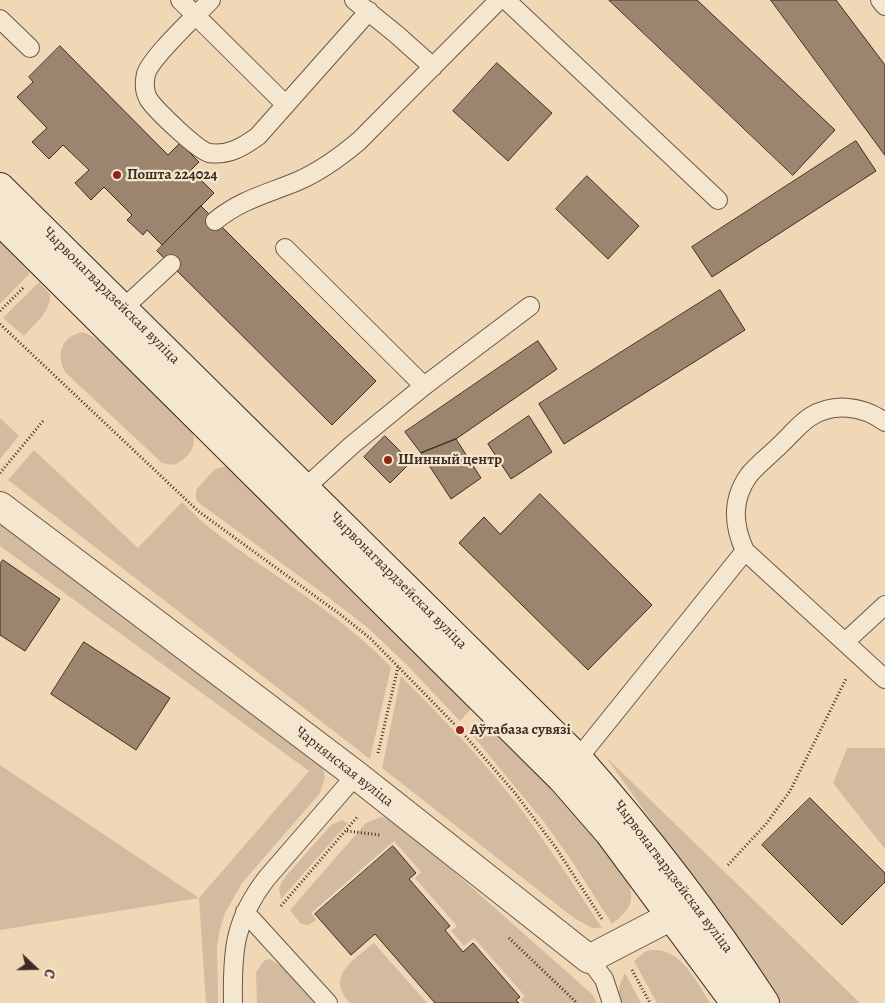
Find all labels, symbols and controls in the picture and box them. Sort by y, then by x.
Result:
place label: Пошта 224024 [127,166,218,184]
marker: Пошта 224024 [111,169,123,181]
street label: Чырвонагвардзейская вуліца [39,224,183,368]
place label: Шинный центр [398,451,502,469]
marker: Шинный центр [382,454,394,466]
street label: Чырвонагвардзейская вуліца [326,509,470,653]
place label: Аўтабаза сувязі [470,721,571,739]
street label: Чарнянская вуліца [291,723,397,811]
marker: Аўтабаза сувязі [454,724,466,736]
street label: Чырвонагвардзейская вуліца [610,797,736,957]
north arrow [10,943,60,993]
text: С [39,966,60,981]

